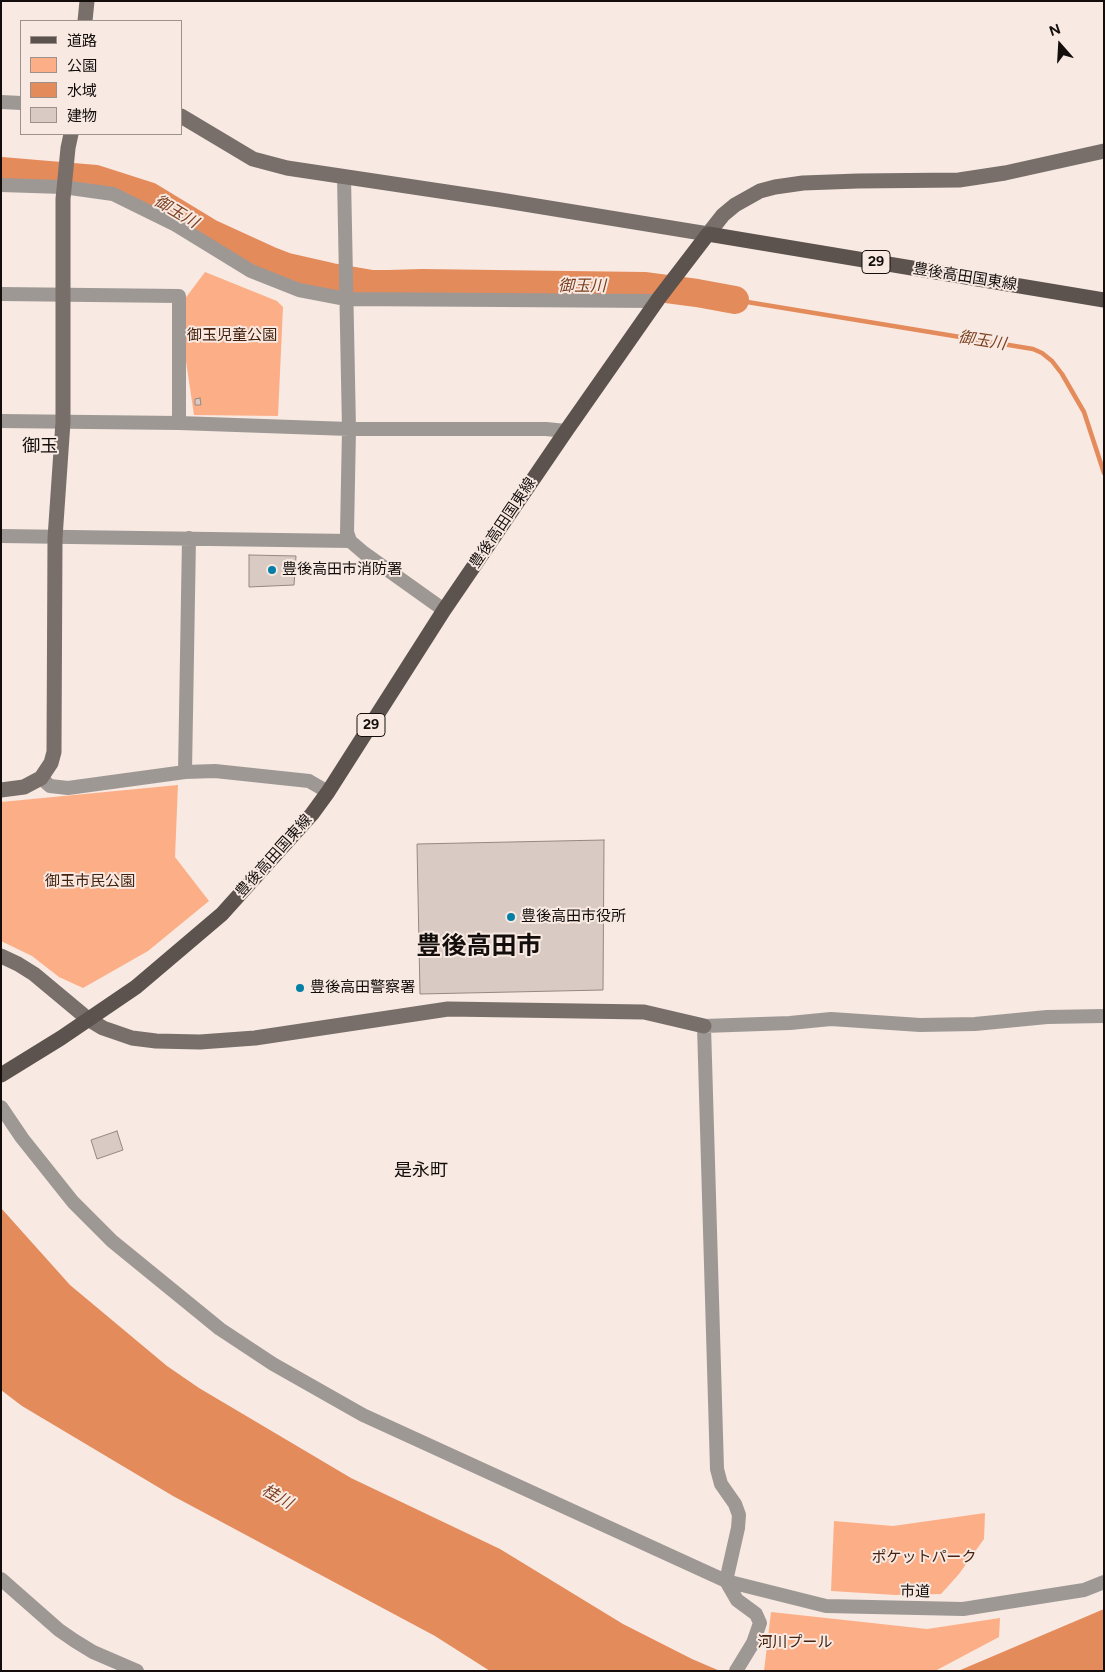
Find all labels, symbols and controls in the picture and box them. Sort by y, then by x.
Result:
legend [20,20,182,135]
north arrow [1035,20,1085,70]
text: N [1047,21,1063,40]
text: 道路 [67,32,97,50]
text: 公園 [67,57,97,75]
text: 水域 [67,82,97,100]
text: 建物 [67,107,97,125]
water label: 御玉川 [150,191,202,233]
road number: 29 [862,250,890,274]
street label: 豊後高田国東線 [912,260,1018,294]
water label: 御玉川 [558,276,606,296]
park label: 御玉児童公園 [187,327,277,345]
water label: 御玉川 [957,328,1007,354]
district label: 御玉 [22,436,58,458]
street label: 豊後高田国東線 [466,474,540,572]
place label: 豊後高田市消防署 [282,561,402,579]
marker: 豊後高田市消防署 [266,564,278,576]
road number: 29 [357,714,385,736]
street label: 豊後高田国東線 [232,811,316,901]
park label: 御玉市民公園 [45,873,135,891]
place label: 豊後高田市役所 [521,908,626,926]
marker: 豊後高田市役所 [505,911,517,923]
district label: 豊後高田市 [417,932,541,962]
place label: 豊後高田警察署 [310,979,415,997]
marker: 豊後高田警察署 [294,982,306,994]
district label: 是永町 [394,1160,448,1182]
water label: 桂川 [258,1481,296,1513]
park label: ポケットパーク [872,1549,976,1567]
street label: 市道 [900,1583,930,1601]
park label: 河川プール [758,1634,832,1652]

